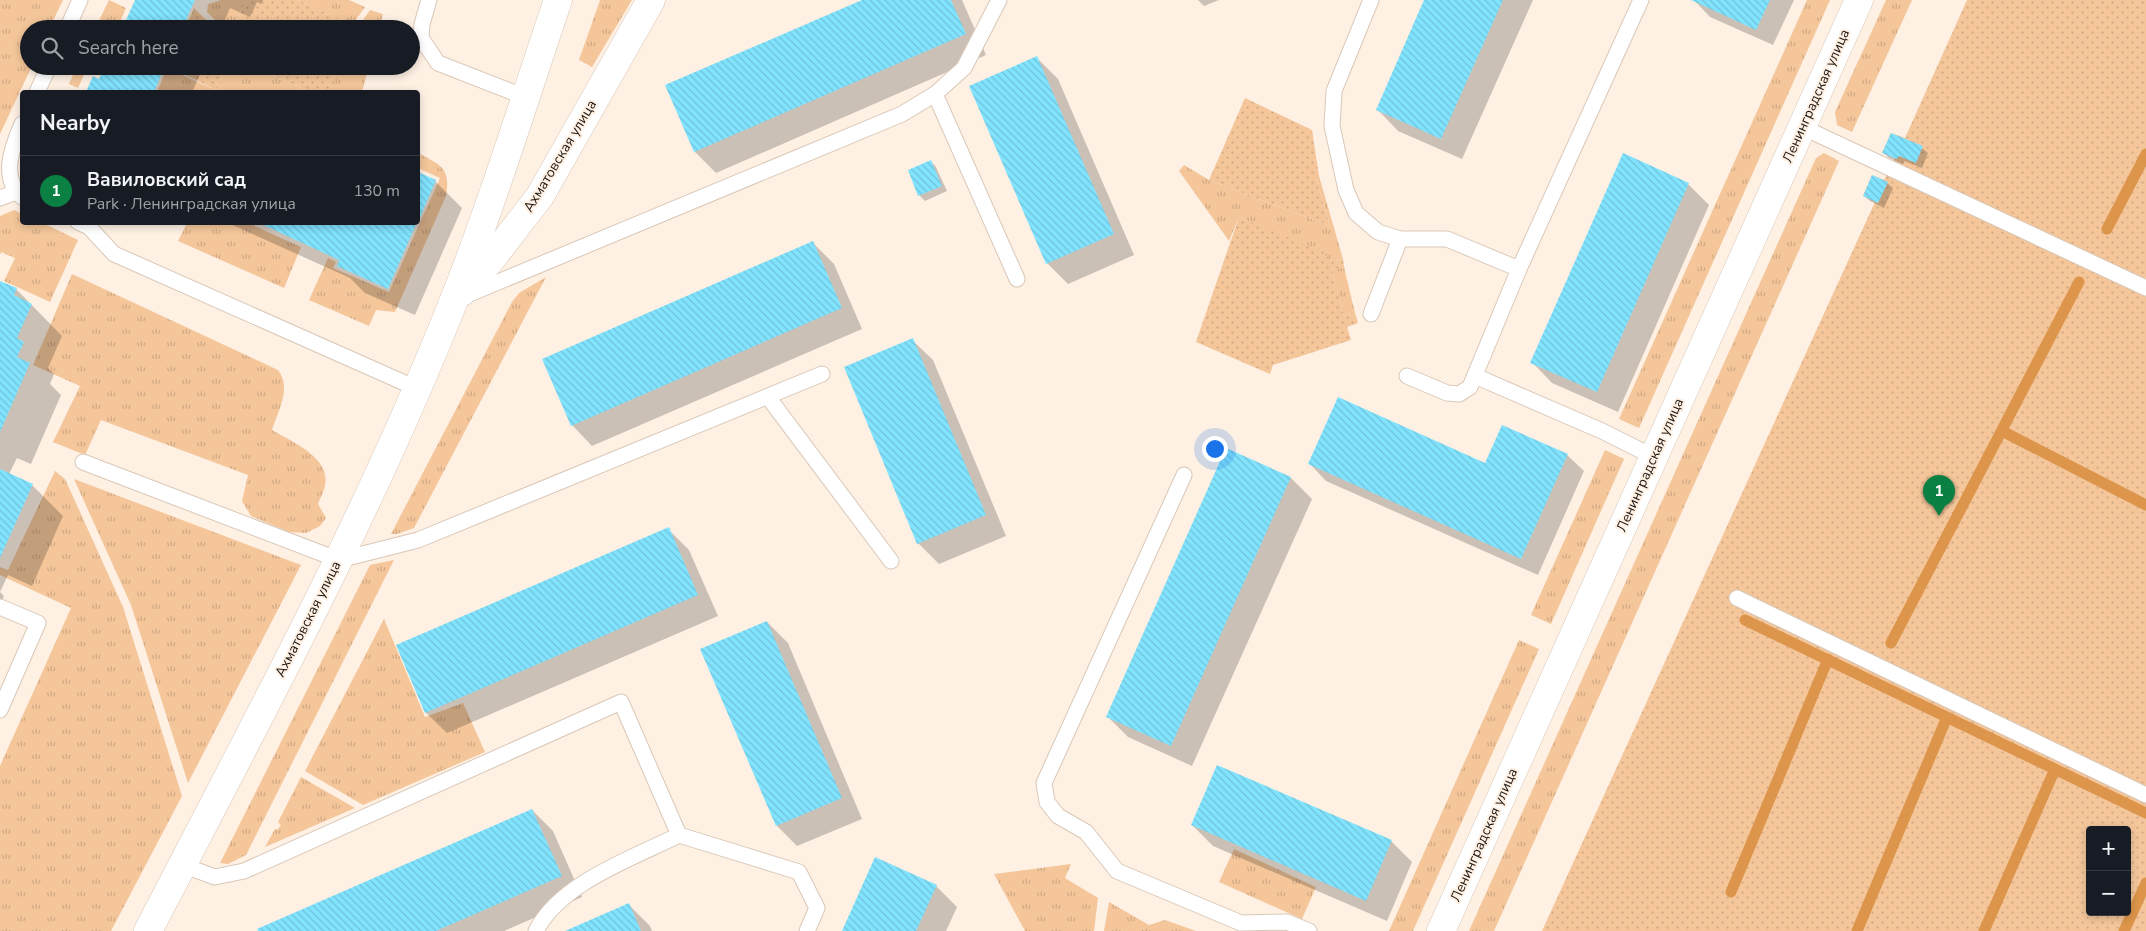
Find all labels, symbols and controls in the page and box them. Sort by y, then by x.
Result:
search box [20,20,420,75]
street label: Ленинградская улица [1778,26,1854,166]
icon: search [38,34,66,62]
text: Search here [78,35,179,61]
street label: Ахматовская улица [519,96,601,216]
text: Nearby [40,109,110,137]
text: Вавиловский сад [87,167,246,193]
text: 1 [51,180,61,202]
text: 130 m [353,180,400,202]
text: Park · Ленинградская улица [87,193,296,215]
street label: Ленинградская улица [1612,395,1688,535]
your location [1202,436,1228,462]
pin: 1 [1923,475,1955,516]
street label: Ахматовская улица [271,558,345,680]
street label: Ленинградская улица [1446,765,1522,905]
map controls [2086,826,2131,916]
button: + [2086,826,2131,871]
button: − [2086,871,2131,916]

